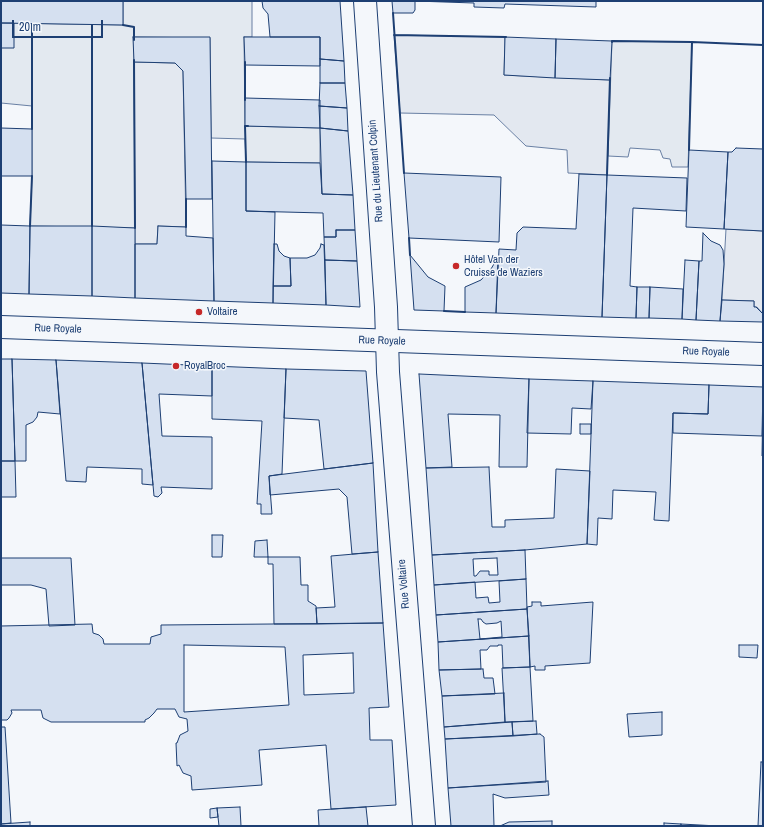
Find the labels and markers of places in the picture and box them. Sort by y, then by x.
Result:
place label: Hôtel Van der Cruisse de Waziers [464,253,543,279]
marker: Hôtel Van der Cruisse de Waziers [451,261,461,271]
place label: Voltaire [207,305,238,319]
marker: Voltaire [194,307,204,317]
place label: RoyalBroc [184,359,226,373]
marker: RoyalBroc [171,361,181,371]

